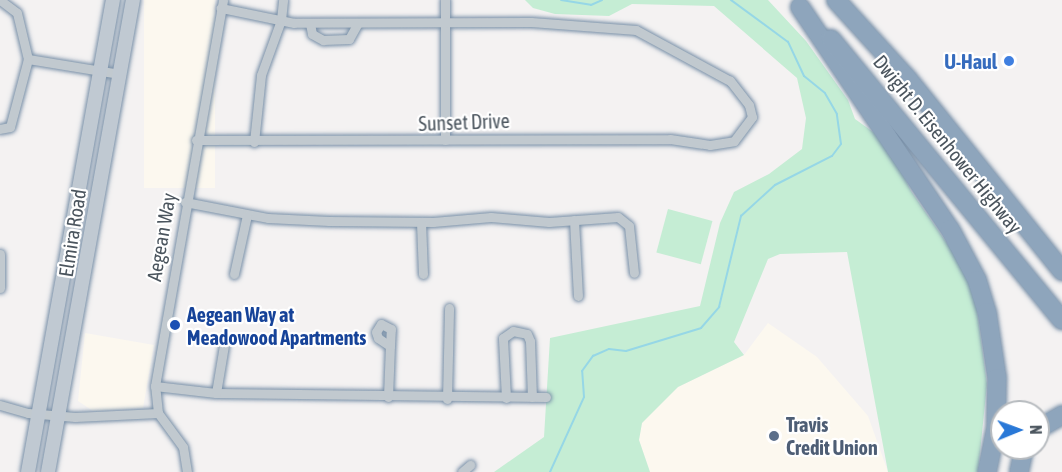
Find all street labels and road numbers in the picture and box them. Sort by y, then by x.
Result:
street label: Dwight D. Eisenhower Highway [869,50,1027,238]
street label: Sunset Drive [418,108,510,136]
street label: Elmira Road [53,187,91,279]
street label: Aegean Way [141,191,181,283]

